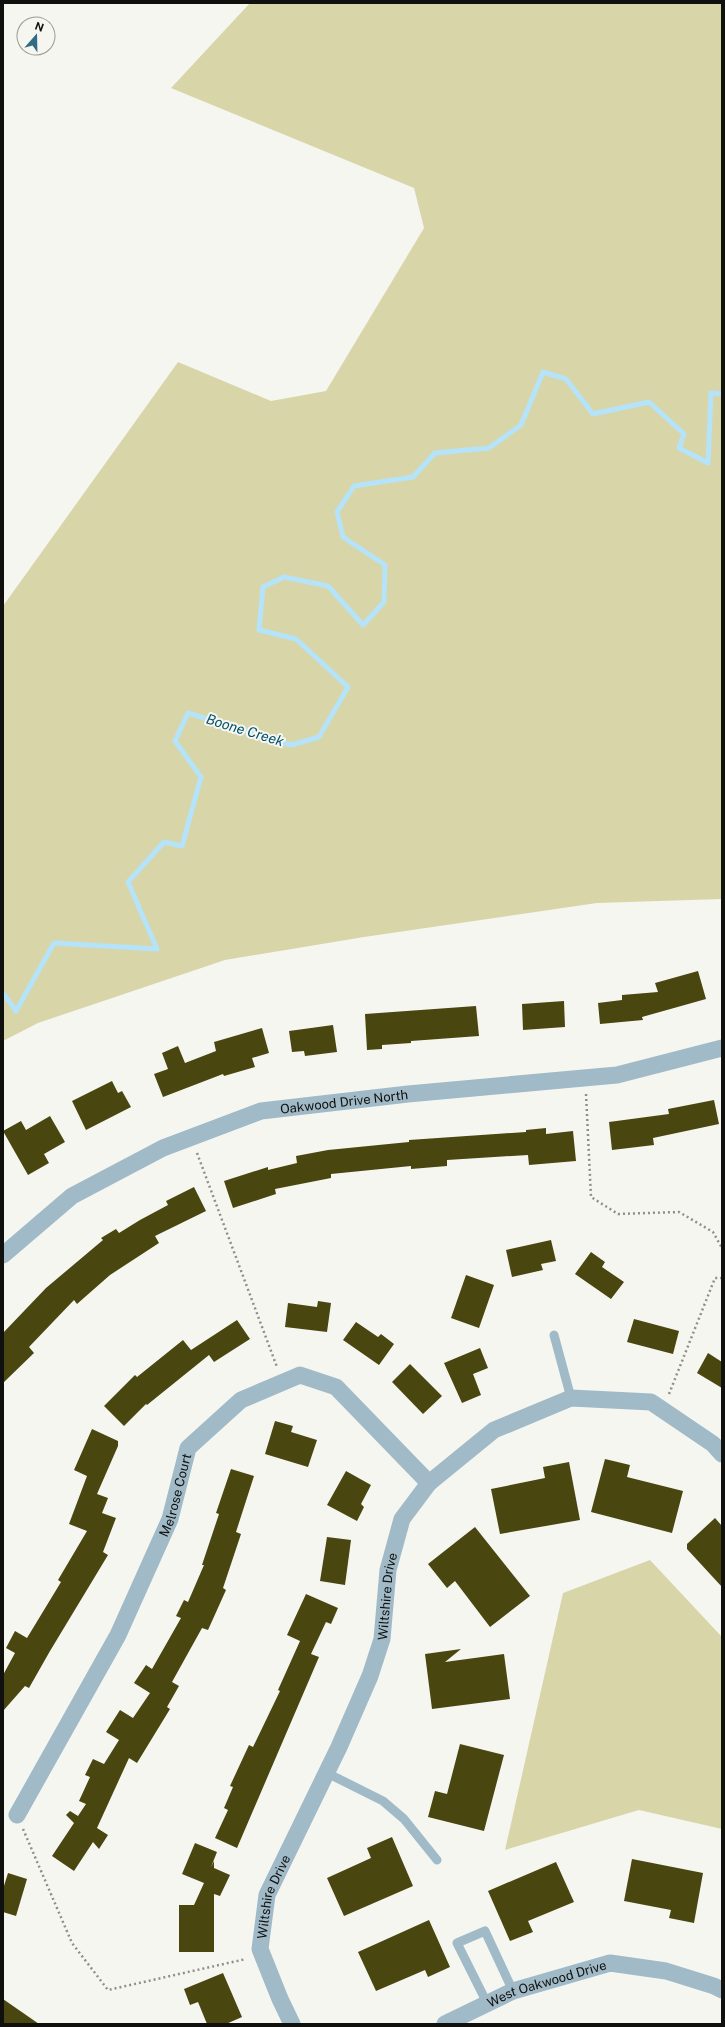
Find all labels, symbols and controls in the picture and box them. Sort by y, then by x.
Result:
north arrow [16,16,56,56]
text: N [33,19,46,34]
water label: Boone Creek [204,711,286,750]
street label: Oakwood Drive North [279,1087,409,1117]
street label: Melrose Court [156,1452,194,1539]
street label: Wiltshire Drive [375,1551,400,1641]
street label: Wiltshire Drive [254,1852,293,1940]
street label: West Oakwood Drive [485,1957,608,2010]

